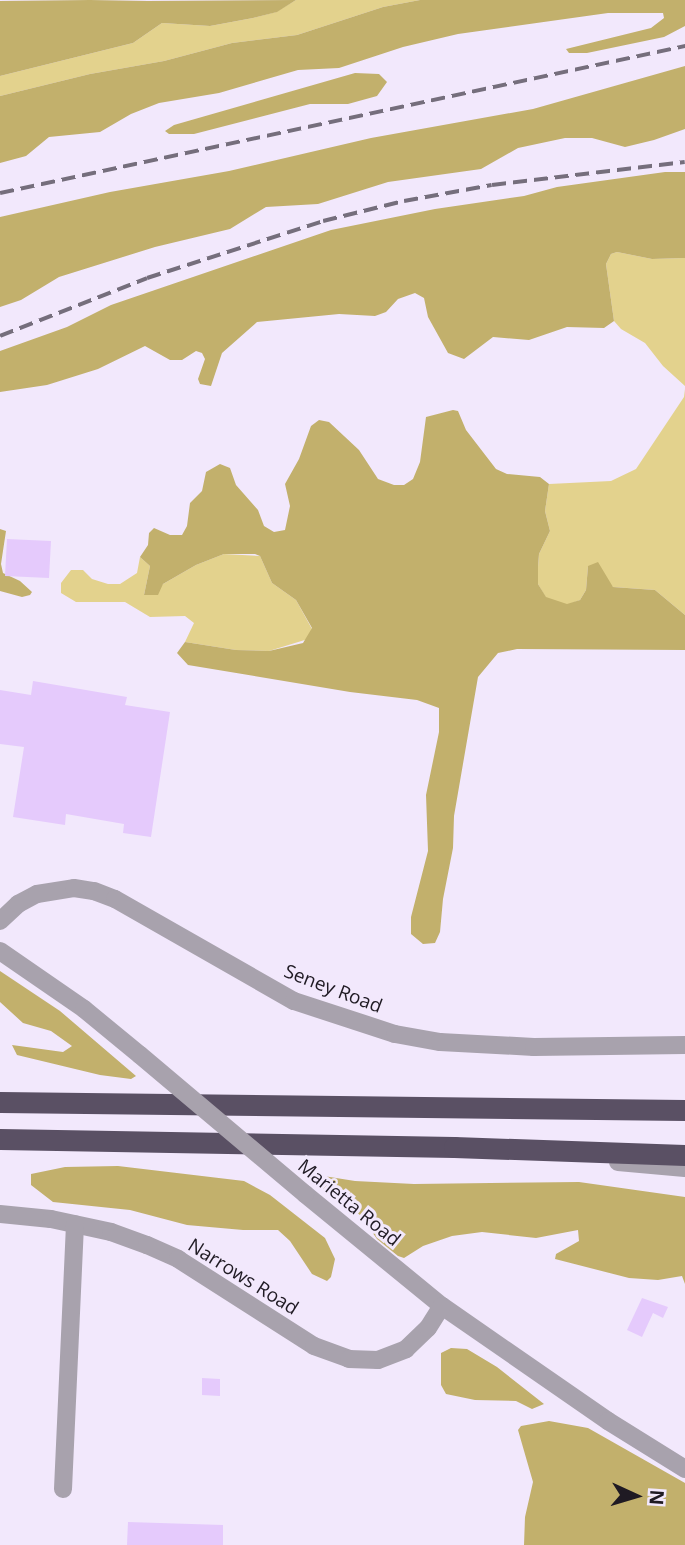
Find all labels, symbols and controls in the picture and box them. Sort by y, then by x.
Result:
street label: Seney Road [281,960,385,1018]
street label: Marietta Road [293,1155,405,1251]
street label: Narrows Road [184,1234,302,1320]
north arrow [601,1461,671,1531]
text: N [643,1489,670,1506]

